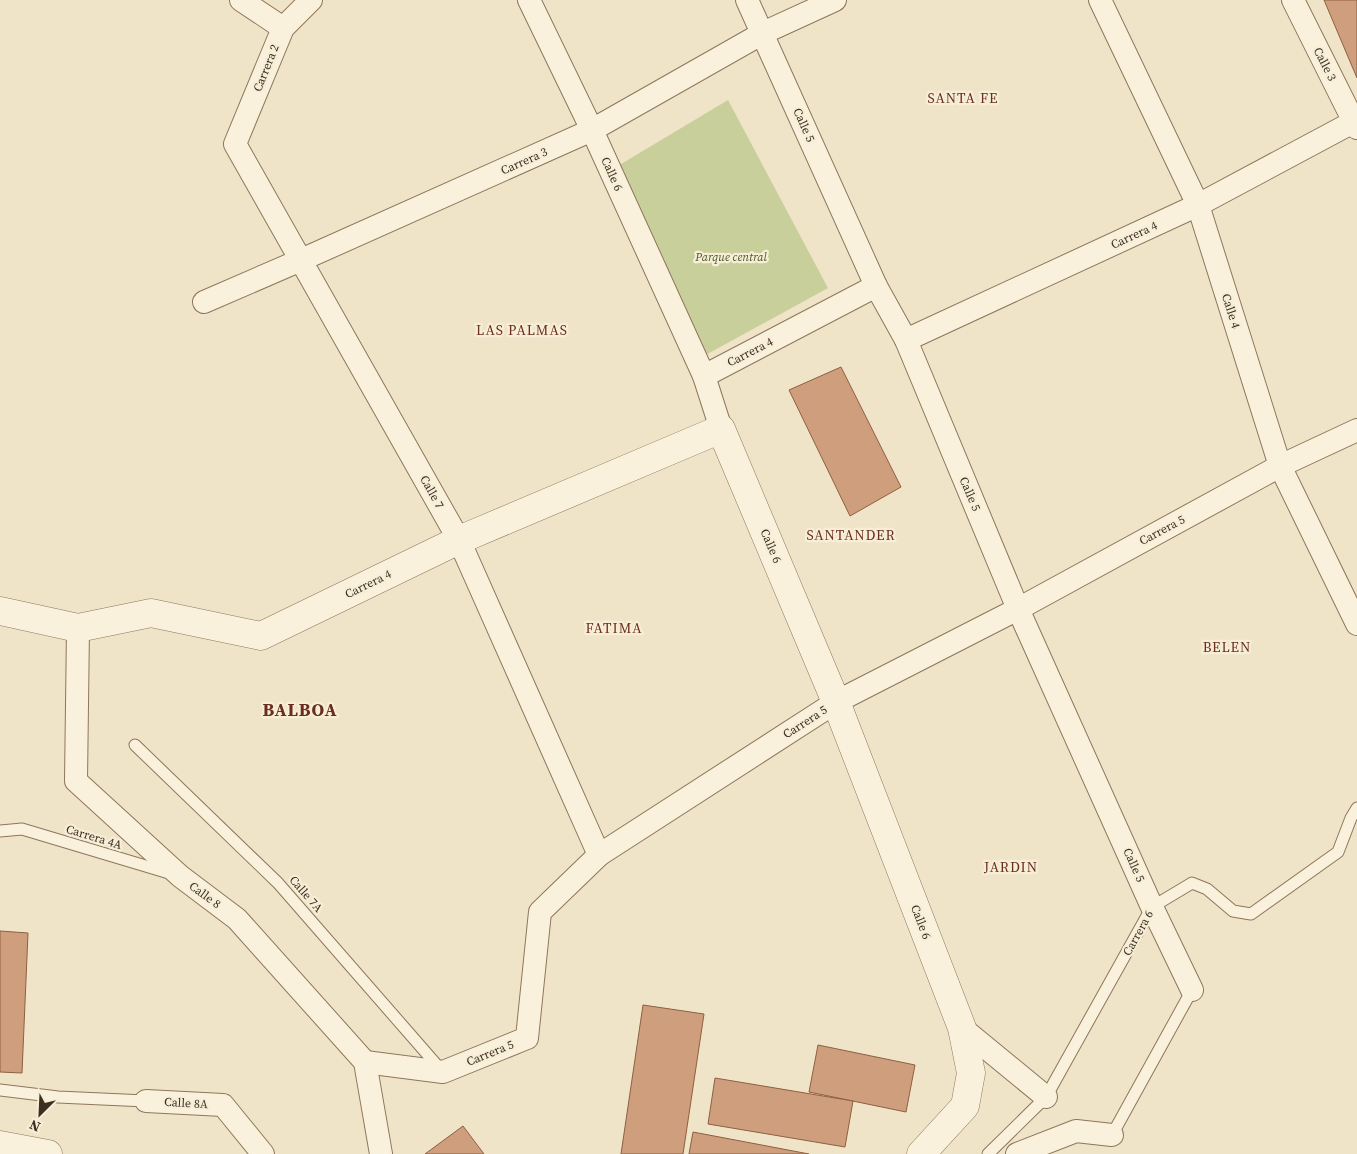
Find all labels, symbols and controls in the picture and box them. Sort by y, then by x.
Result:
street label: Carrera 2 [249,42,283,94]
street label: Calle 3 [1310,44,1340,84]
district label: SANTA FE [928,88,998,108]
street label: Calle 5 [789,105,819,145]
street label: Carrera 3 [498,144,550,178]
street label: Calle 6 [597,154,627,194]
street label: Carrera 4 [1108,217,1160,253]
park label: Parque central [694,249,767,265]
street label: Calle 4 [1218,292,1244,330]
district label: LAS PALMAS [476,320,568,340]
street label: Carrera 4 [724,334,776,370]
street label: Calle 7 [416,472,448,512]
street label: Calle 5 [956,474,984,514]
street label: Carrera 5 [1136,511,1188,549]
district label: SANTANDER [806,525,896,545]
street label: Calle 6 [757,526,785,566]
street label: Carrera 4 [342,566,394,602]
district label: FATIMA [585,618,643,638]
district label: BELEN [1203,637,1251,657]
district label: BALBOA [262,697,338,722]
street label: Carrera 5 [780,702,830,742]
street label: Carrera 4A [64,821,124,853]
street label: Calle 5 [1119,845,1149,885]
district label: JARDIN [983,857,1038,877]
street label: Calle 7A [286,872,326,916]
street label: Calle 8 [186,878,224,912]
street label: Calle 6 [907,902,935,942]
street label: Carrera 6 [1119,907,1157,959]
street label: Carrera 5 [464,1036,516,1070]
north arrow [15,1089,65,1139]
street label: Calle 8A [164,1094,208,1112]
text: N [26,1115,43,1137]

